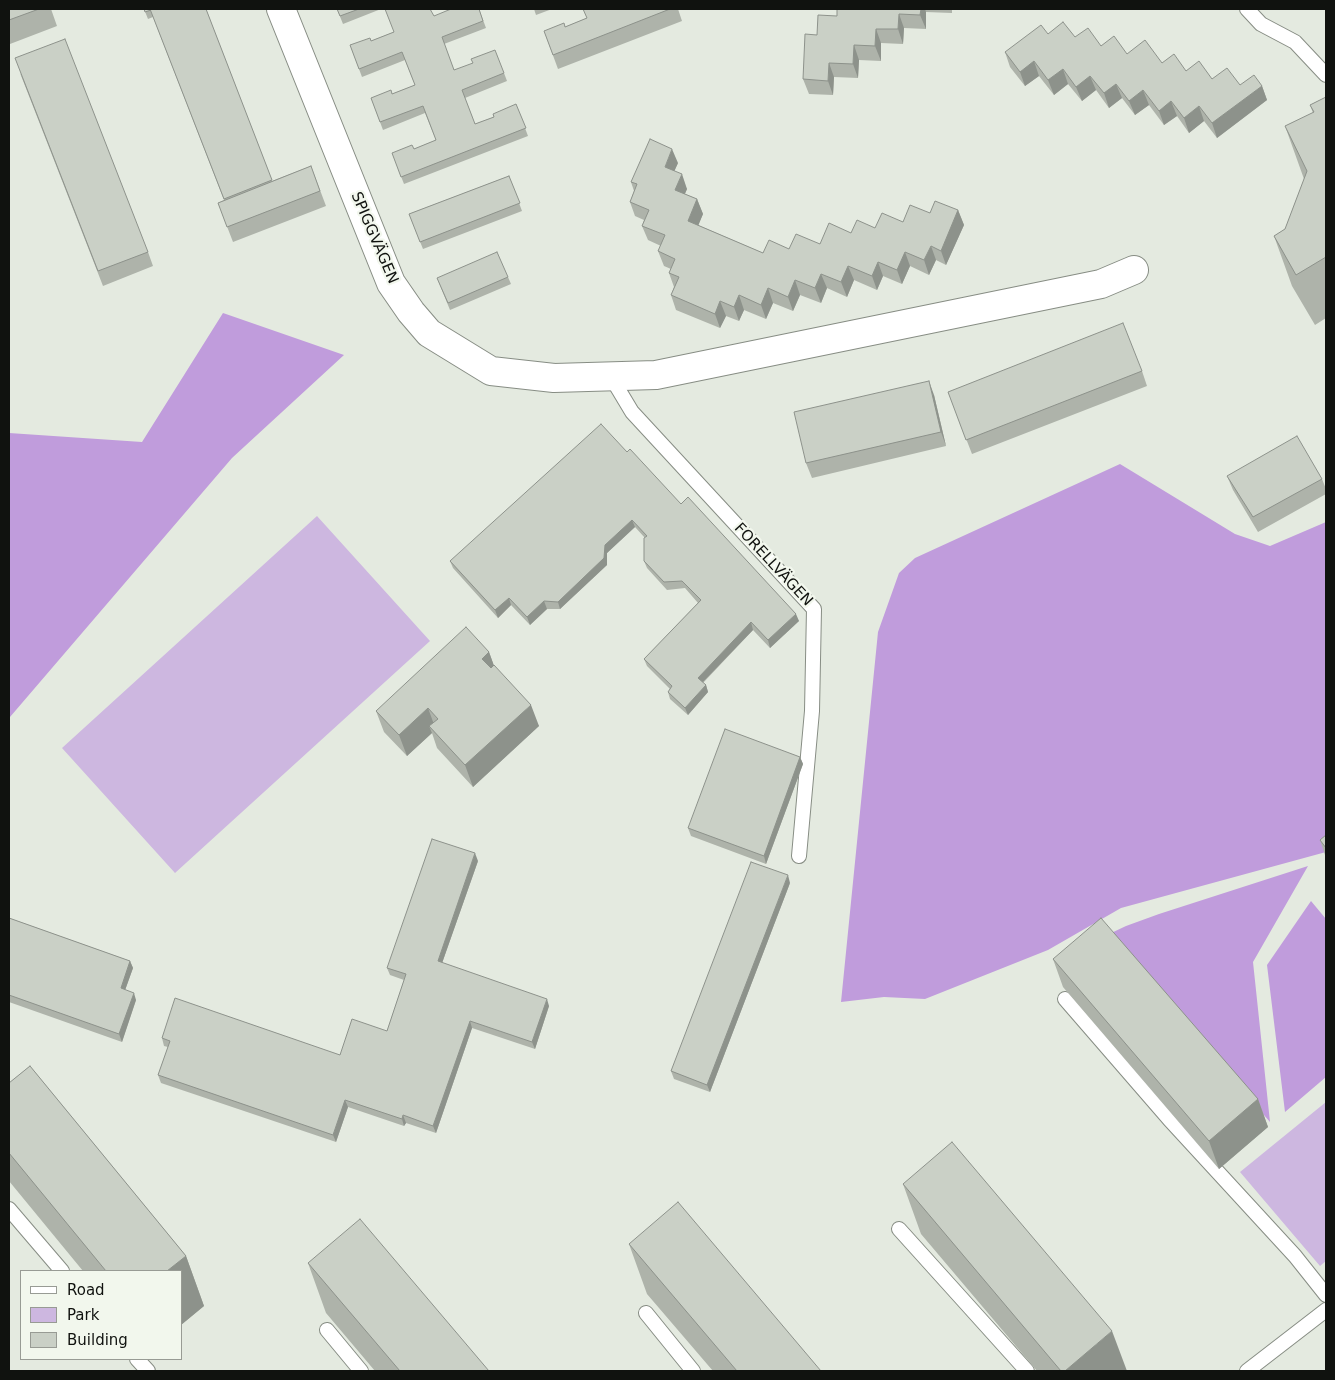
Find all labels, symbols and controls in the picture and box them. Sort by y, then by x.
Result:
street label: SPIGGVÄGEN [347,189,401,287]
street label: FORELLVÄGEN [730,520,816,610]
legend [20,1270,182,1360]
text: Road [67,1281,105,1299]
text: Park [67,1306,99,1324]
text: Building [67,1331,128,1349]

